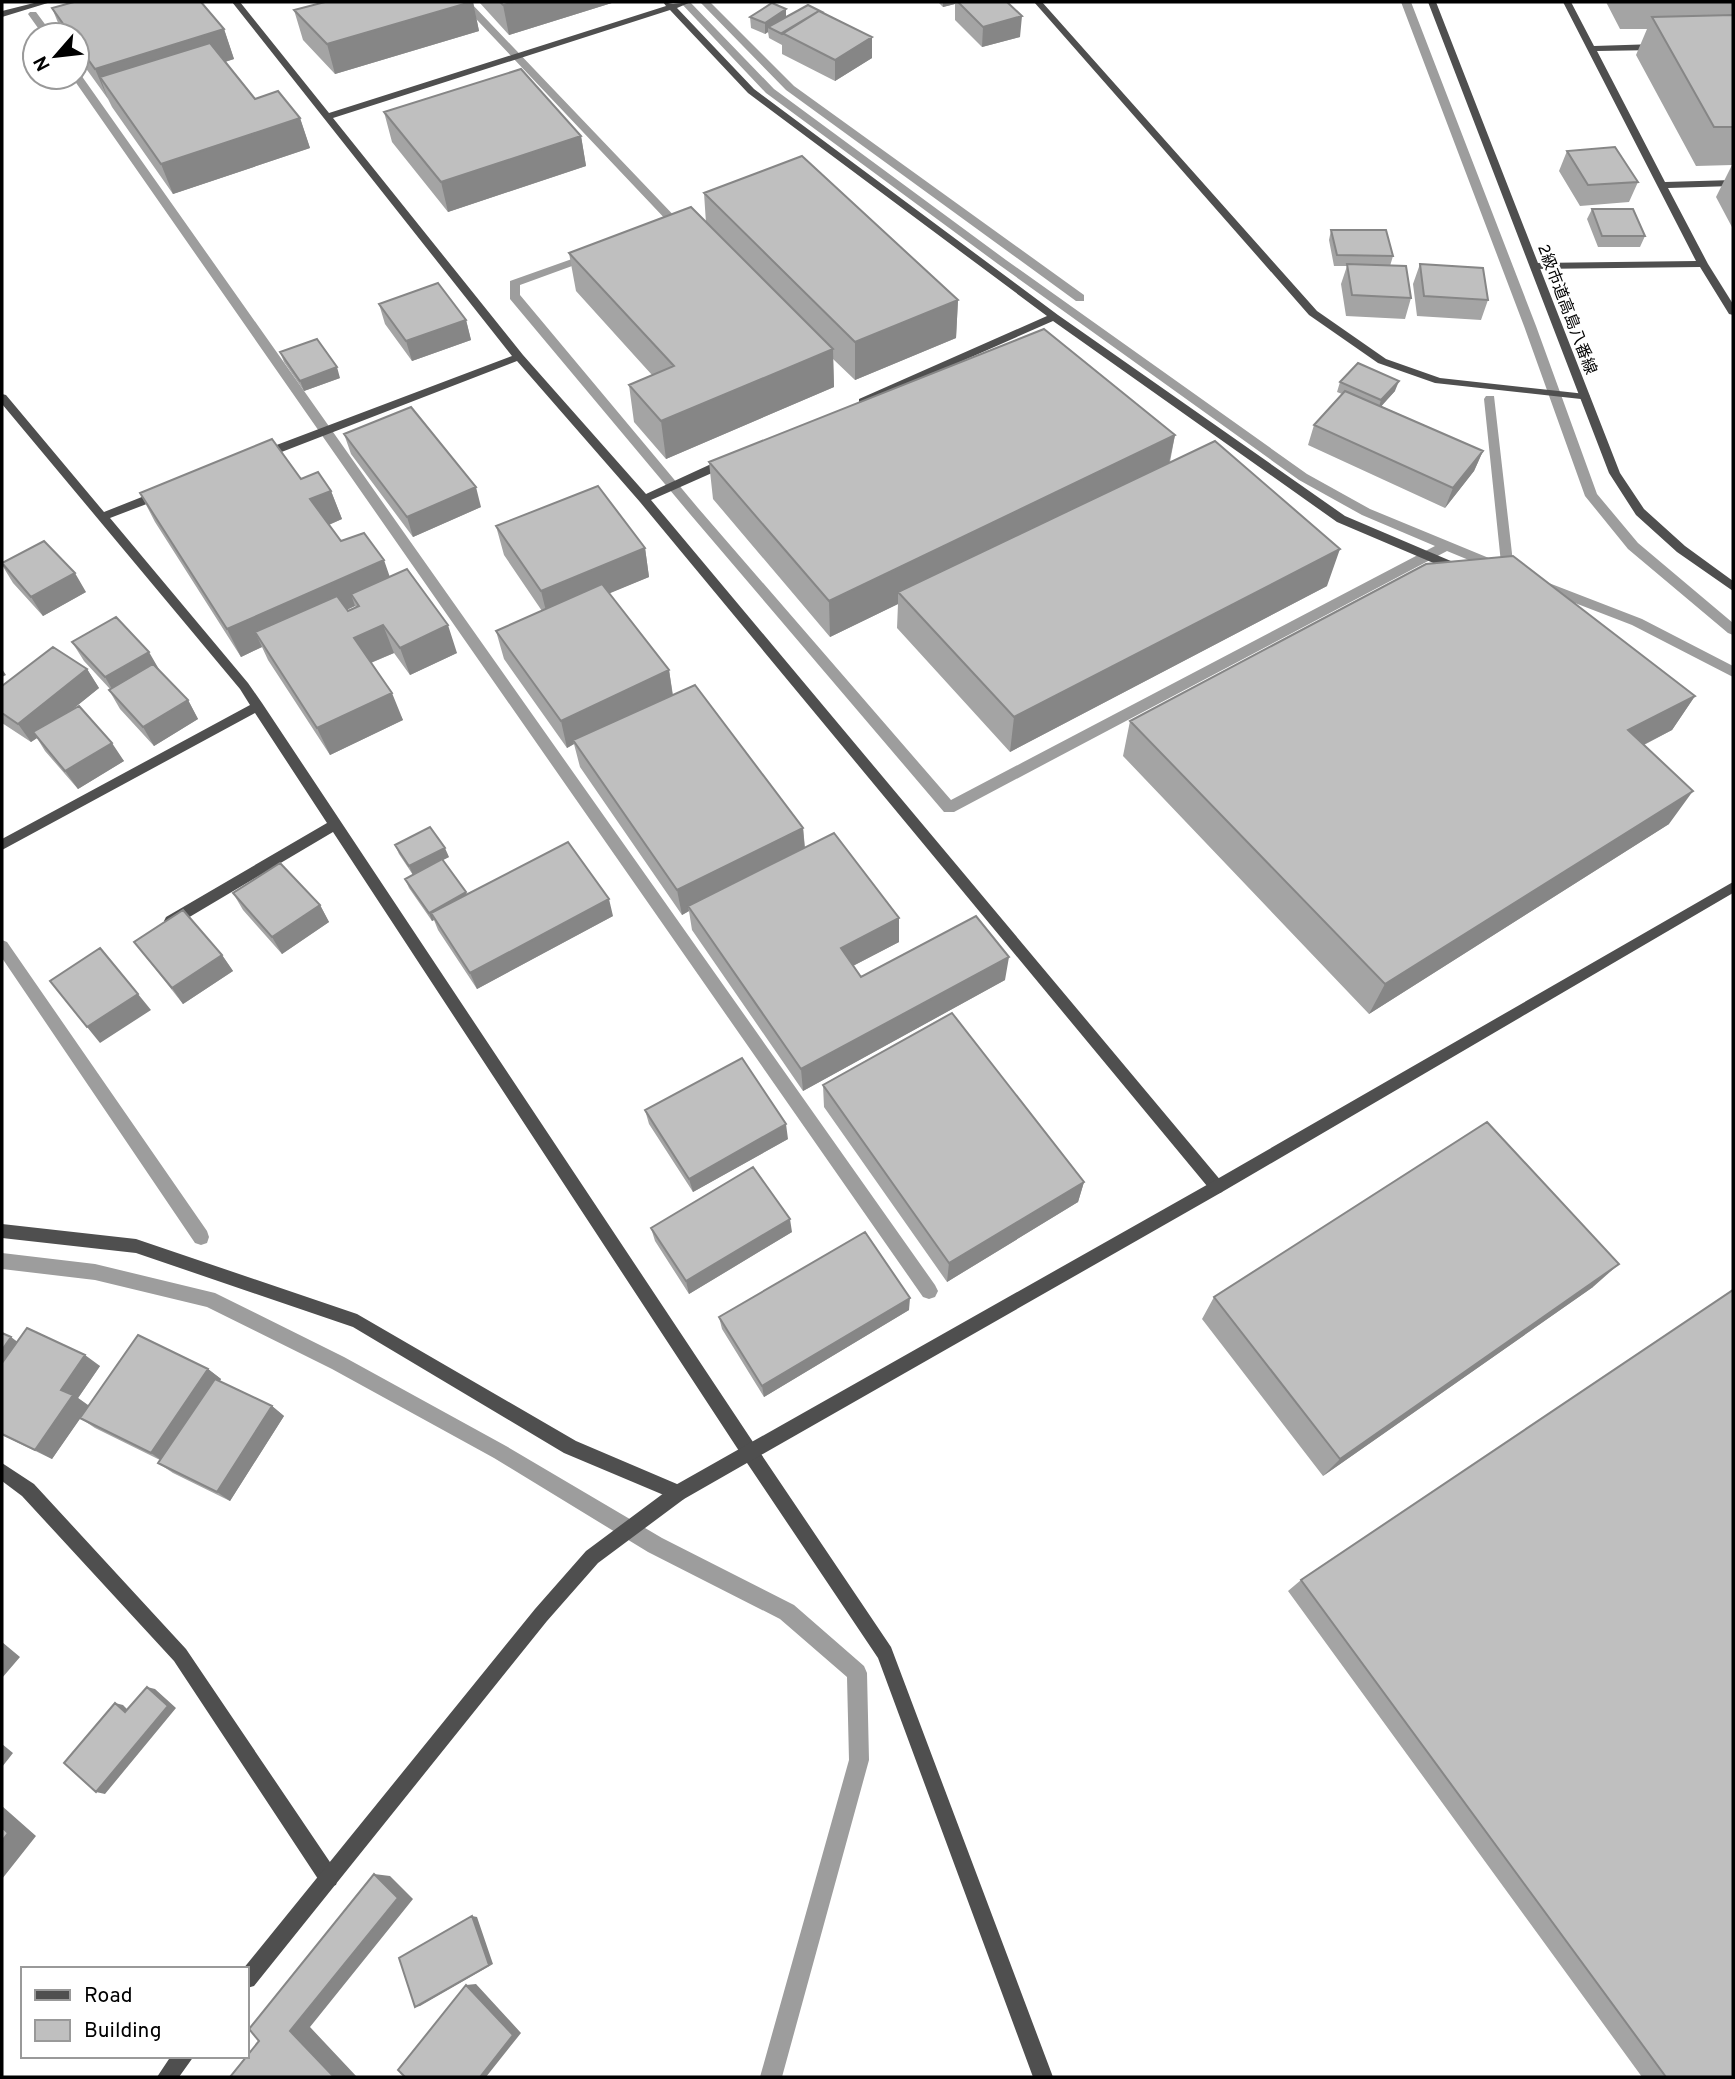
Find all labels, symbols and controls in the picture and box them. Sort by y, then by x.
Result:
north arrow [21,21,91,91]
text: N [29,51,57,75]
street label: 2級市道高島八番線 [1532,242,1600,378]
legend [21,1967,248,2058]
text: Road [84,1983,133,2010]
text: Building [84,2018,162,2045]

